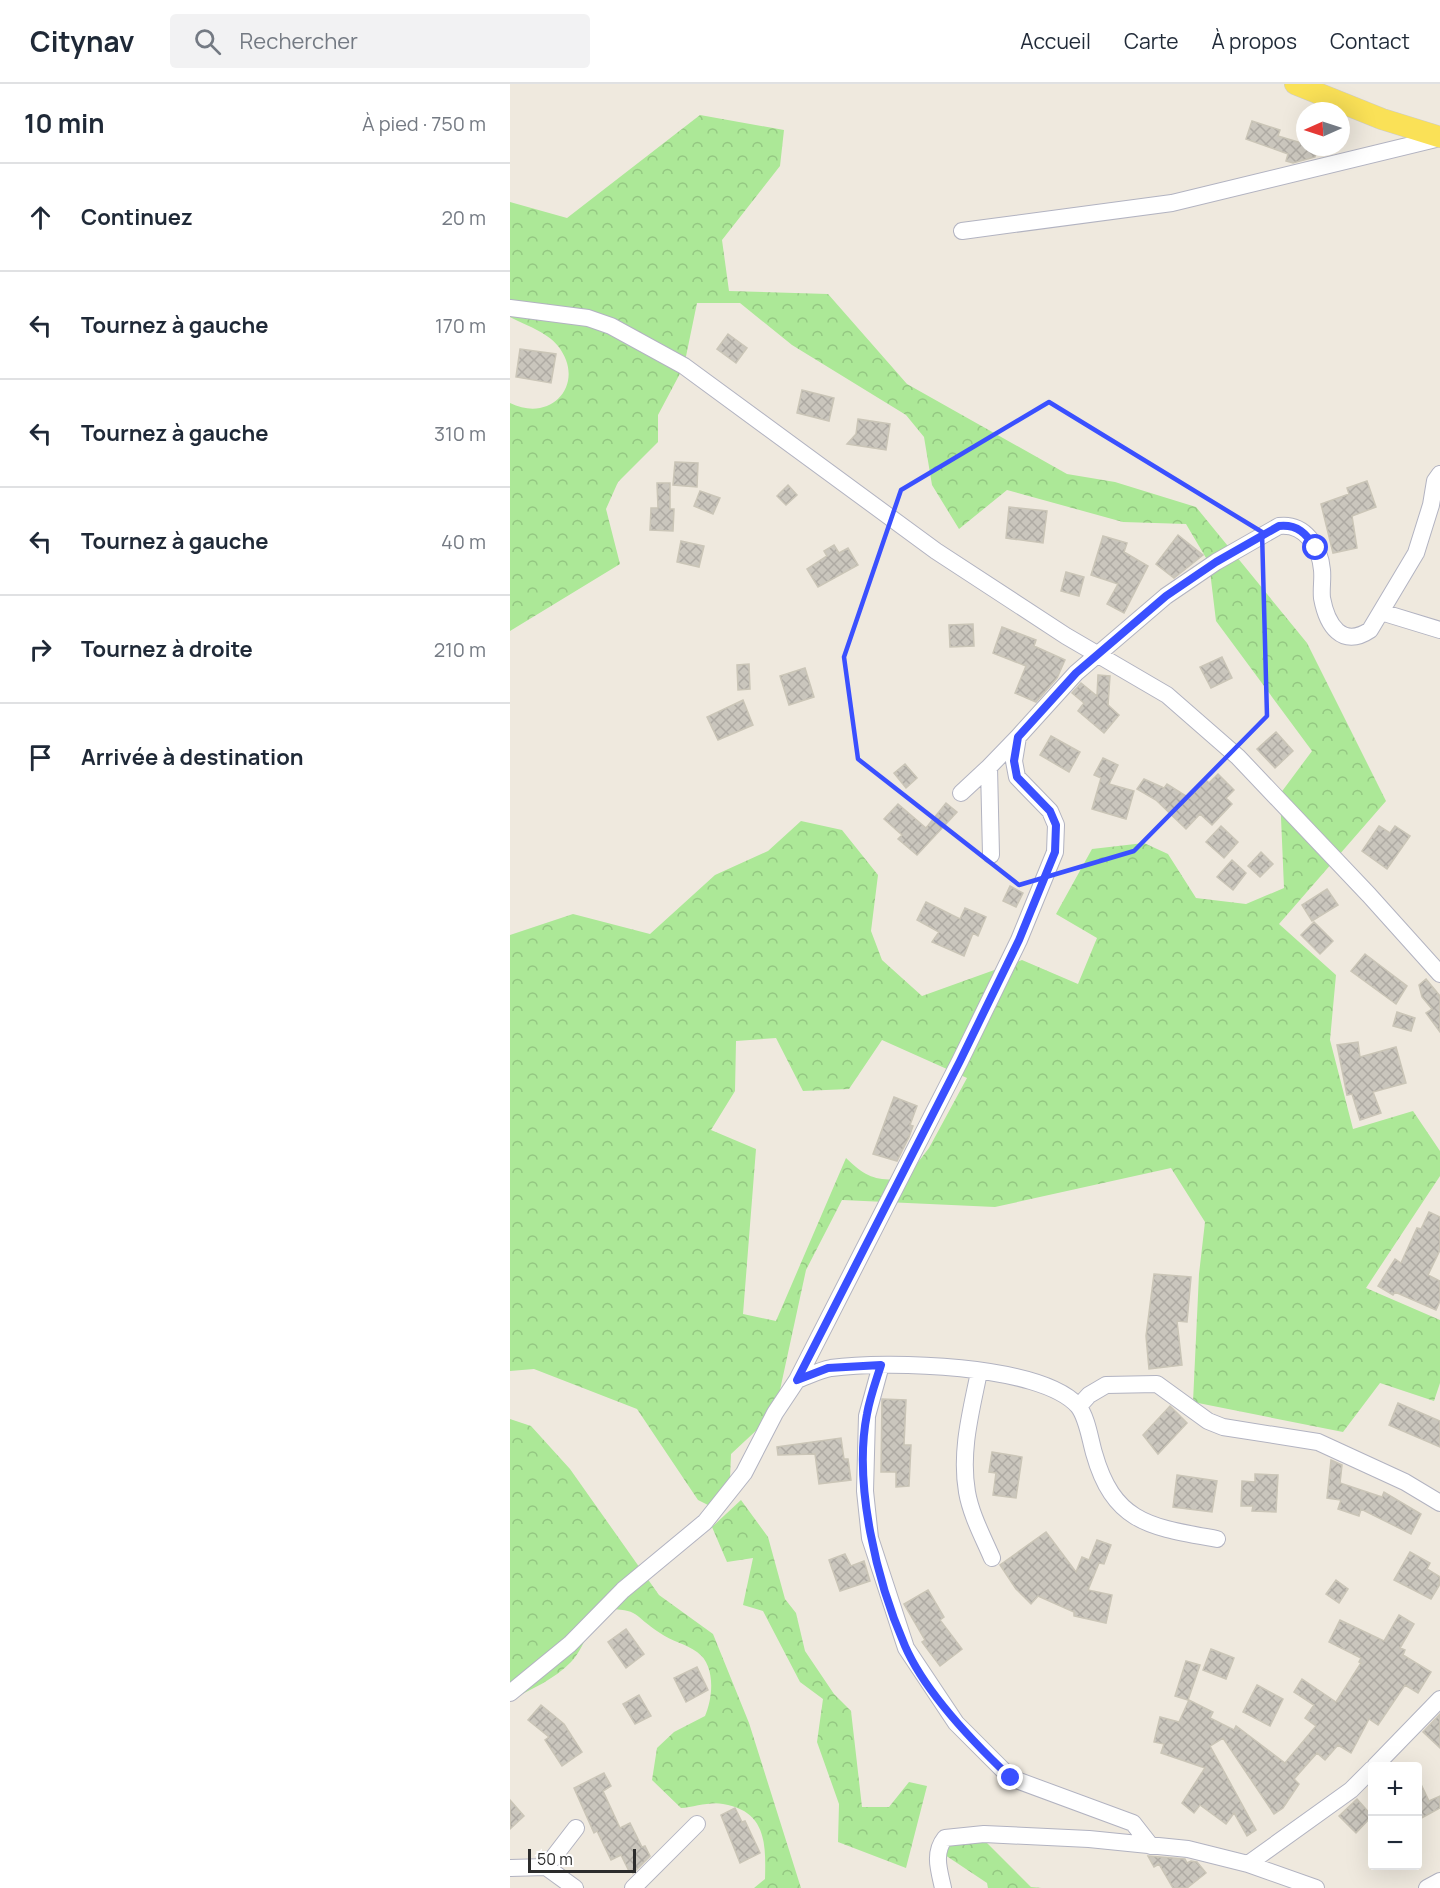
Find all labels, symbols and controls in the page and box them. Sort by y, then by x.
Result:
search box [170,14,590,68]
text: Citynav [30,22,134,60]
icon: search [191,25,224,58]
text: Rechercher [239,26,358,56]
text: Accueil [1020,27,1091,55]
text: Carte [1124,27,1178,55]
text: À propos [1211,27,1297,55]
text: Contact [1330,27,1410,55]
north arrow [1296,102,1350,156]
text: 10 min [24,105,105,141]
text: À pied · 750 m [362,110,486,137]
icon: ahead [24,201,57,234]
text: Continuez [81,202,193,232]
text: 20 m [441,204,486,231]
icon: left [24,309,57,342]
text: Tournez à gauche [81,310,268,340]
text: 170 m [435,312,486,339]
icon: left [24,417,57,450]
text: Tournez à gauche [81,418,268,448]
text: 310 m [434,420,486,447]
icon: left [24,525,57,558]
text: Tournez à gauche [81,526,268,556]
text: 40 m [441,528,486,555]
route start [1302,534,1328,560]
icon: right [24,633,57,666]
text: Tournez à droite [81,634,253,664]
text: 210 m [434,636,486,663]
icon: arrive [24,741,57,774]
text: Arrivée à destination [81,742,304,772]
map controls [1368,1762,1422,1870]
button: + [1368,1762,1422,1816]
route end [997,1764,1023,1790]
button: − [1368,1816,1422,1870]
scale bar [528,1846,636,1874]
text: 50 m [537,1848,573,1870]

